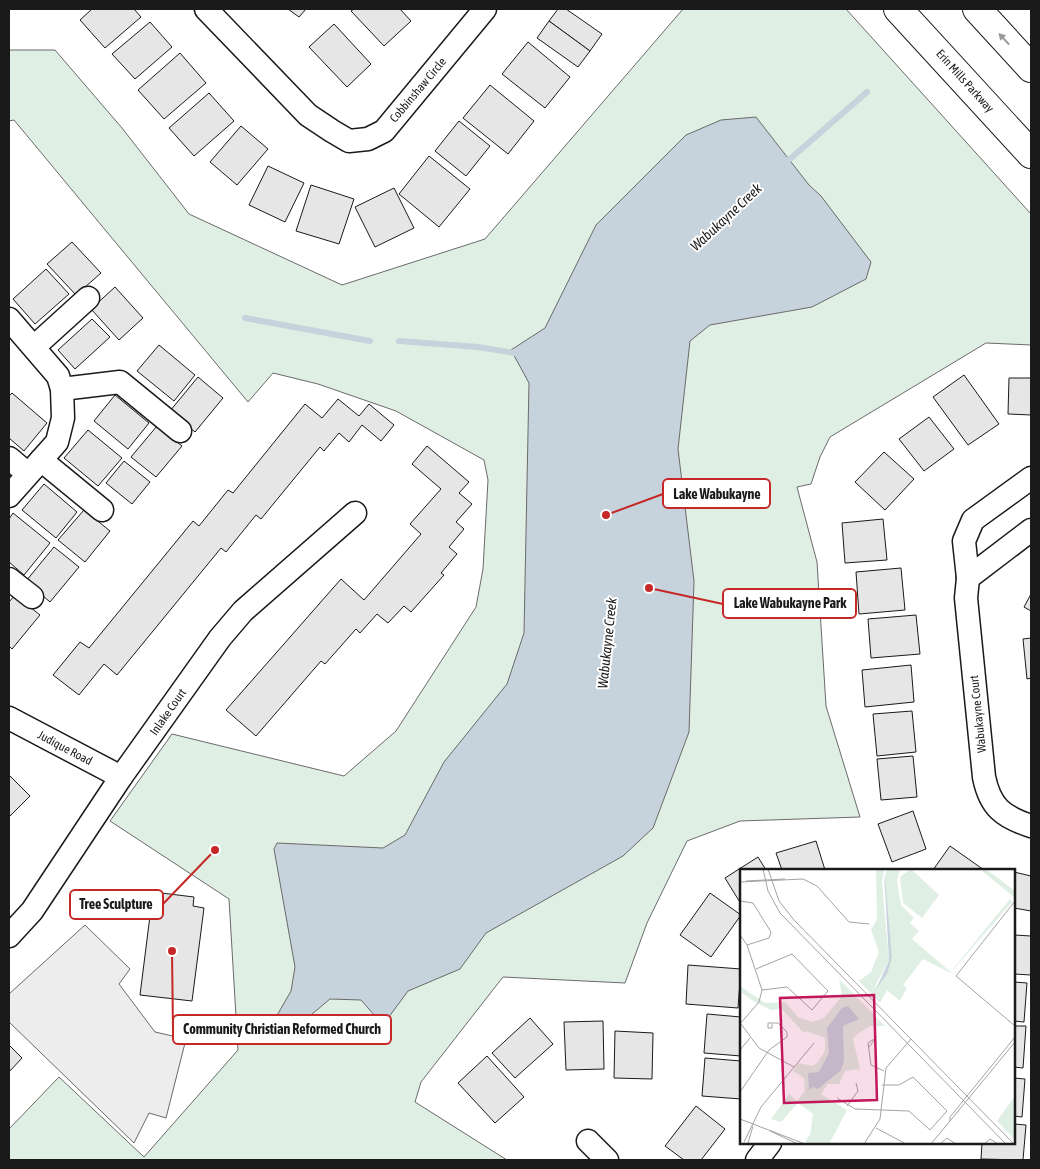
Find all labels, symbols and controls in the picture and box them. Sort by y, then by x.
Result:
one-way arrow [998,33,1010,45]
street label: Erin Mills Parkway [933,47,997,115]
street label: Cobbinshaw Circle [387,55,449,125]
water label: Wabukayne Creek [687,179,766,254]
callout: Lake Wabukayne [663,479,770,508]
text: Lake Wabukayne [673,486,761,502]
callout: Lake Wabukayne Park [723,589,856,618]
text: Lake Wabukayne Park [734,595,847,611]
water label: Wabukayne Creek [594,596,620,689]
street label: Wabukayne Court [967,674,989,753]
street label: Inlake Court [147,686,189,738]
street label: Judique Road [35,728,95,768]
inset map [740,869,1015,1144]
callout: Tree Sculpture [70,890,163,919]
text: Tree Sculpture [79,896,153,912]
callout: Community Christian Reformed Church [173,1015,391,1044]
text: Community Christian Reformed Church [183,1021,381,1037]

